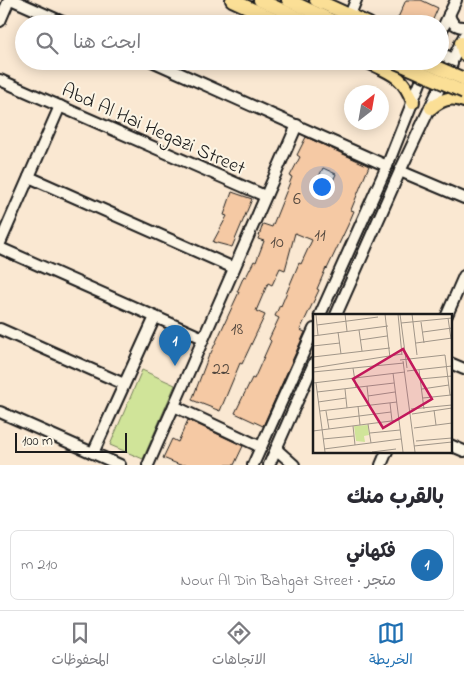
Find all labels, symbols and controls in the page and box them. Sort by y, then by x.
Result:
search box [15,15,449,70]
icon: search [33,29,61,57]
text: ابحث هنا [73,30,141,57]
street label: Abd Al Hai Hegazi Street [56,77,250,185]
north arrow [344,85,389,130]
your location [309,174,335,200]
house number: 6 [293,187,301,213]
house number: 11 [314,223,326,249]
house number: 10 [270,230,284,256]
inset map [313,314,452,452]
house number: 18 [231,317,243,343]
pin: 1 [159,325,191,366]
house number: 22 [212,357,230,383]
scale bar [15,430,128,453]
text: 100 m [22,431,53,452]
text: بالقرب منك [347,483,444,513]
text: فكهاني [346,539,396,566]
text: 210 m [21,553,57,577]
text: 1 [424,553,430,577]
text: متجر · Nour Al Din Bahgat Street [180,569,396,593]
tab: المحفوظات [51,619,109,672]
tab: الاتجاهات [212,619,266,672]
tab: الخريطة [369,619,413,672]

